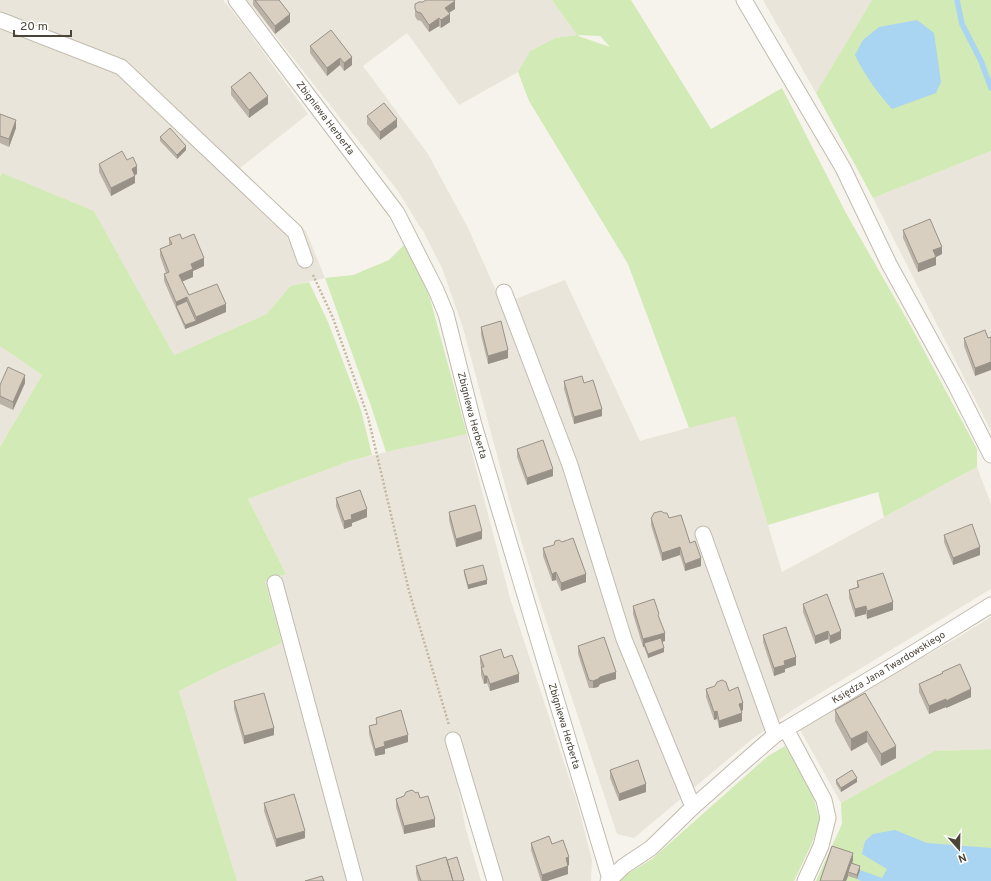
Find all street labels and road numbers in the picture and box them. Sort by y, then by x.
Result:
street label: Zbigniewa Herberta [293,79,357,158]
street label: Zbigniewa Herberta [454,371,490,460]
street label: Księdza Jana Twardowskiego [830,628,948,707]
street label: Zbigniewa Herberta [545,681,583,771]

